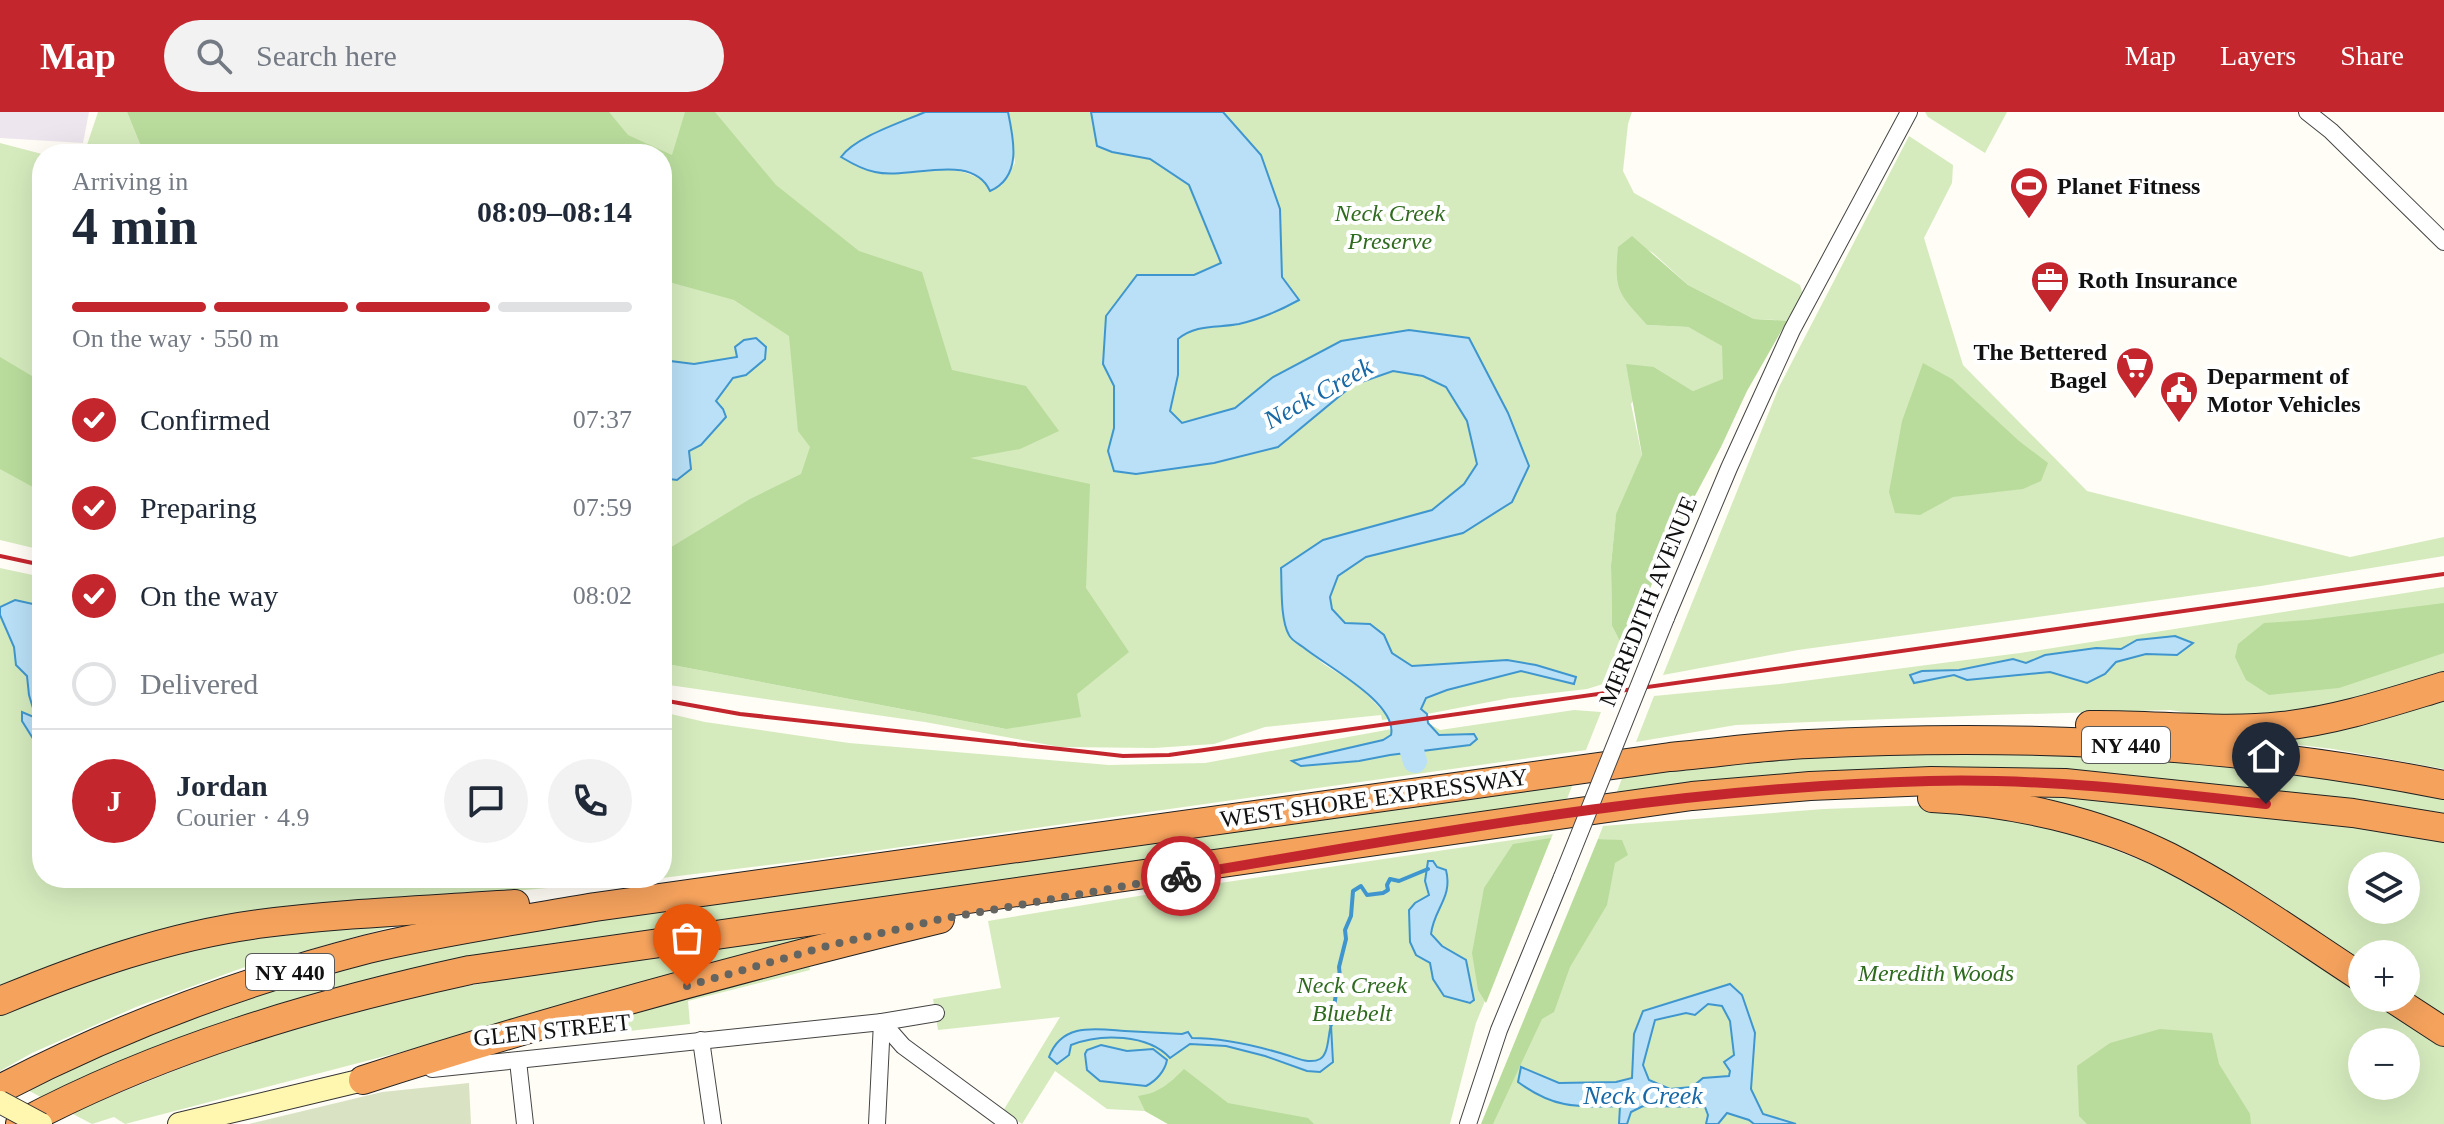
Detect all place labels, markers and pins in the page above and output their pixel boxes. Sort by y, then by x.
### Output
sports icon: Planet Fitness [2008,165,2050,220]
place label: Planet Fitness [2057,173,2200,199]
office icon: Roth Insurance [2029,259,2071,314]
place label: Roth Insurance [2078,267,2238,293]
place label: The Bettered Bagel [1973,339,2108,393]
supermarket icon: The Bettered Bagel [2114,345,2156,400]
place label: Deparment of Motor Vehicles [2207,363,2361,417]
public building icon: Deparment of Motor Vehicles [2158,369,2200,424]
pin [2232,722,2300,804]
pin [653,904,721,986]

